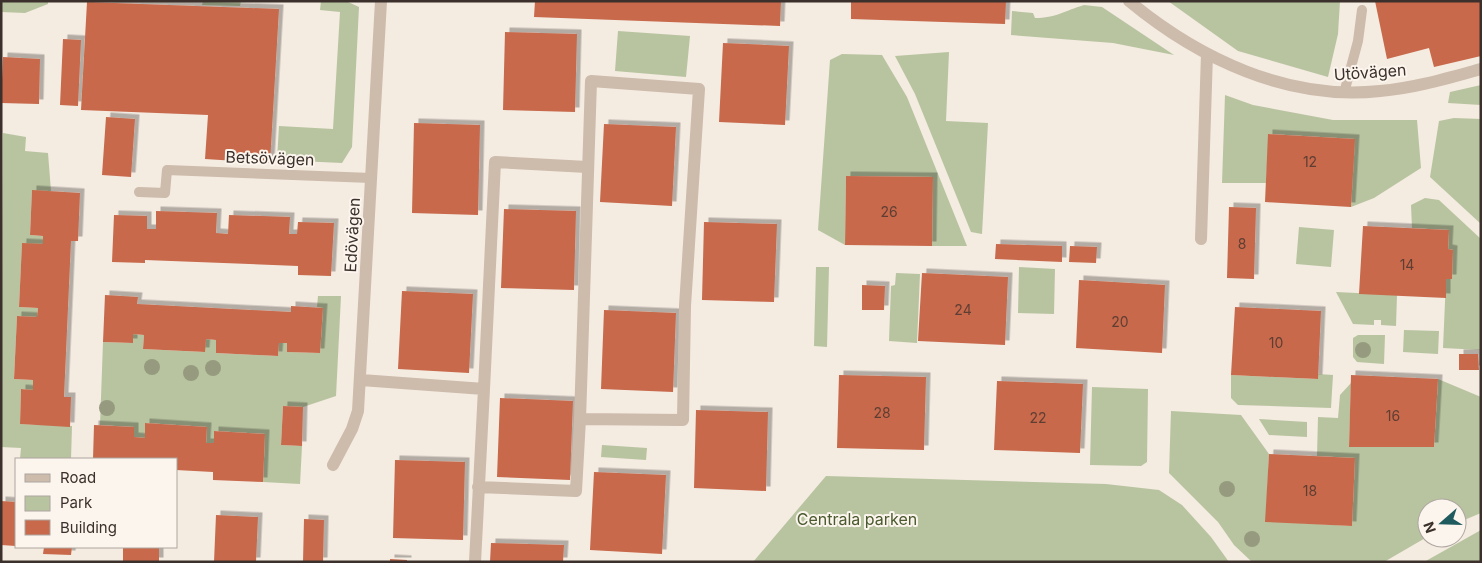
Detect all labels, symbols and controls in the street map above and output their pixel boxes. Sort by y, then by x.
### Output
street label: Utövägen [1333,59,1407,85]
street label: Betsövägen [225,146,315,170]
house number: 12 [1303,153,1317,170]
street label: Edövägen [340,197,364,273]
house number: 26 [880,203,898,220]
house number: 8 [1238,235,1246,252]
house number: 14 [1400,256,1414,273]
house number: 24 [954,301,972,318]
house number: 20 [1111,313,1129,330]
house number: 10 [1269,334,1283,351]
house number: 28 [873,404,891,421]
house number: 16 [1386,407,1400,424]
house number: 22 [1029,409,1047,426]
legend [15,458,178,548]
text: Road [60,468,96,487]
house number: 18 [1303,482,1317,499]
text: Park [60,493,93,512]
north arrow [1417,498,1467,548]
park label: Centrala parken [797,509,917,529]
text: Building [60,518,117,537]
text: N [1420,520,1439,536]

